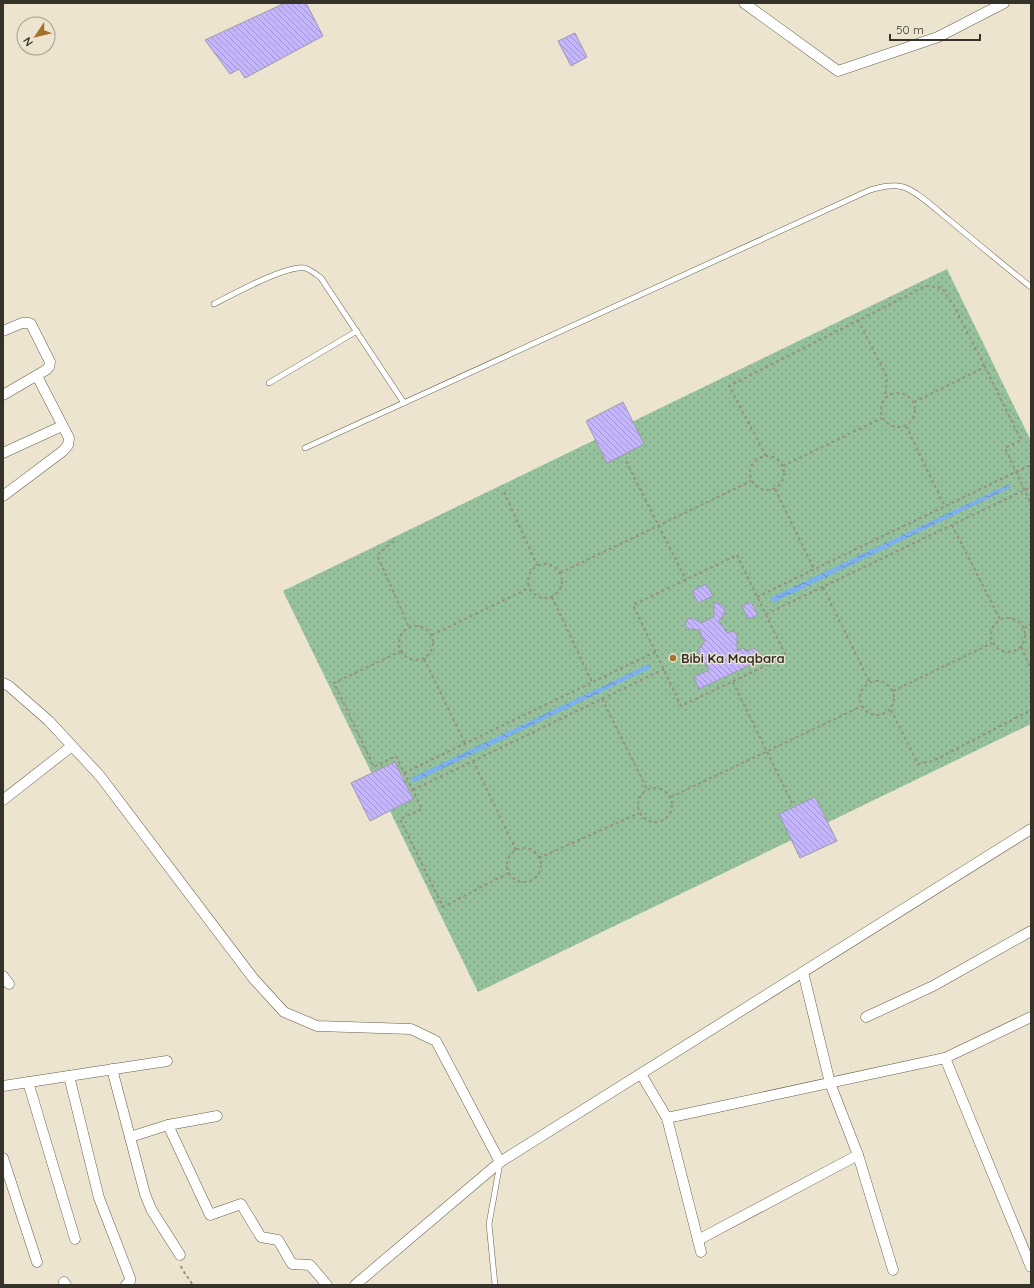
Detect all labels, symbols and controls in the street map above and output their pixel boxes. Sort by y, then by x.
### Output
north arrow [16,16,56,56]
scale bar [890,16,980,42]
text: 50 m [896,22,924,37]
text: N [20,34,36,49]
place label: Bibi Ka Maqbara [681,650,785,666]
marker: Bibi Ka Maqbara [668,653,678,663]

